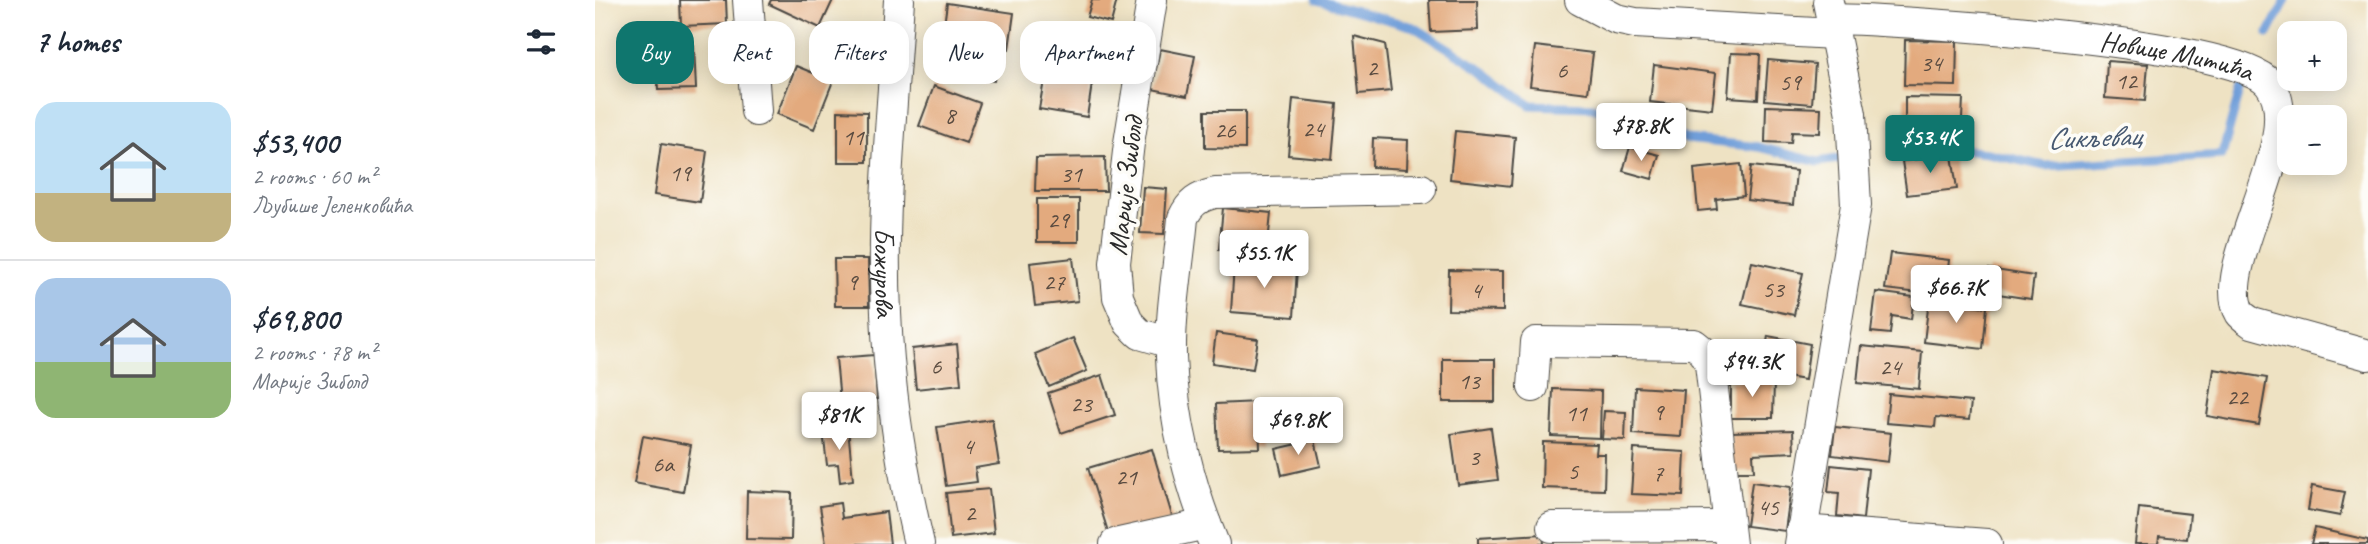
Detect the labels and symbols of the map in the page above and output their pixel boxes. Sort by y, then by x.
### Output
street label: Новице Митића [2098,23,2261,89]
house number: 34 [1920,48,1944,78]
house number: 2 [1367,53,1380,83]
house number: 6 [1557,55,1569,85]
house number: 12 [2115,66,2139,96]
house number: 59 [1779,67,1803,97]
house number: 8 [945,100,958,130]
pin: $78.8K [1584,104,1698,163]
street label: Марије Зиболд [1099,112,1151,257]
house number: 24 [1302,114,1326,144]
house number: 26 [1214,115,1237,145]
pin: $53.4K [1873,116,1987,175]
water label: Сикљевац [2047,116,2145,158]
house number: 11 [842,122,865,152]
house number: 19 [669,158,693,188]
house number: 31 [1060,159,1083,189]
house number: 29 [1047,205,1071,235]
street label: Божурова [867,228,904,320]
pin: $55.1K [1207,230,1321,290]
pin: $66.7K [1899,266,2013,325]
house number: 9 [847,267,860,297]
house number: 27 [1043,267,1066,297]
house number: 53 [1762,274,1786,304]
house number: 4 [1471,275,1484,305]
pin: $94.3K [1695,340,1809,399]
house number: 6 [931,351,943,381]
house number: 24 [1879,352,1903,382]
house number: 13 [1458,366,1482,396]
house number: 22 [2226,382,2250,412]
house number: 23 [1070,389,1094,419]
pin: $81K [798,392,880,452]
house number: 9 [1653,397,1666,427]
pin: $69.8K [1241,398,1355,457]
house number: 11 [1565,398,1588,428]
house number: 4 [963,431,976,461]
house number: 3 [1469,442,1482,472]
house number: 6a [652,449,675,479]
house number: 5 [1568,456,1580,486]
house number: 7 [1653,458,1665,488]
house number: 21 [1115,462,1138,492]
house number: 45 [1757,492,1780,522]
house number: 2 [965,498,978,528]

